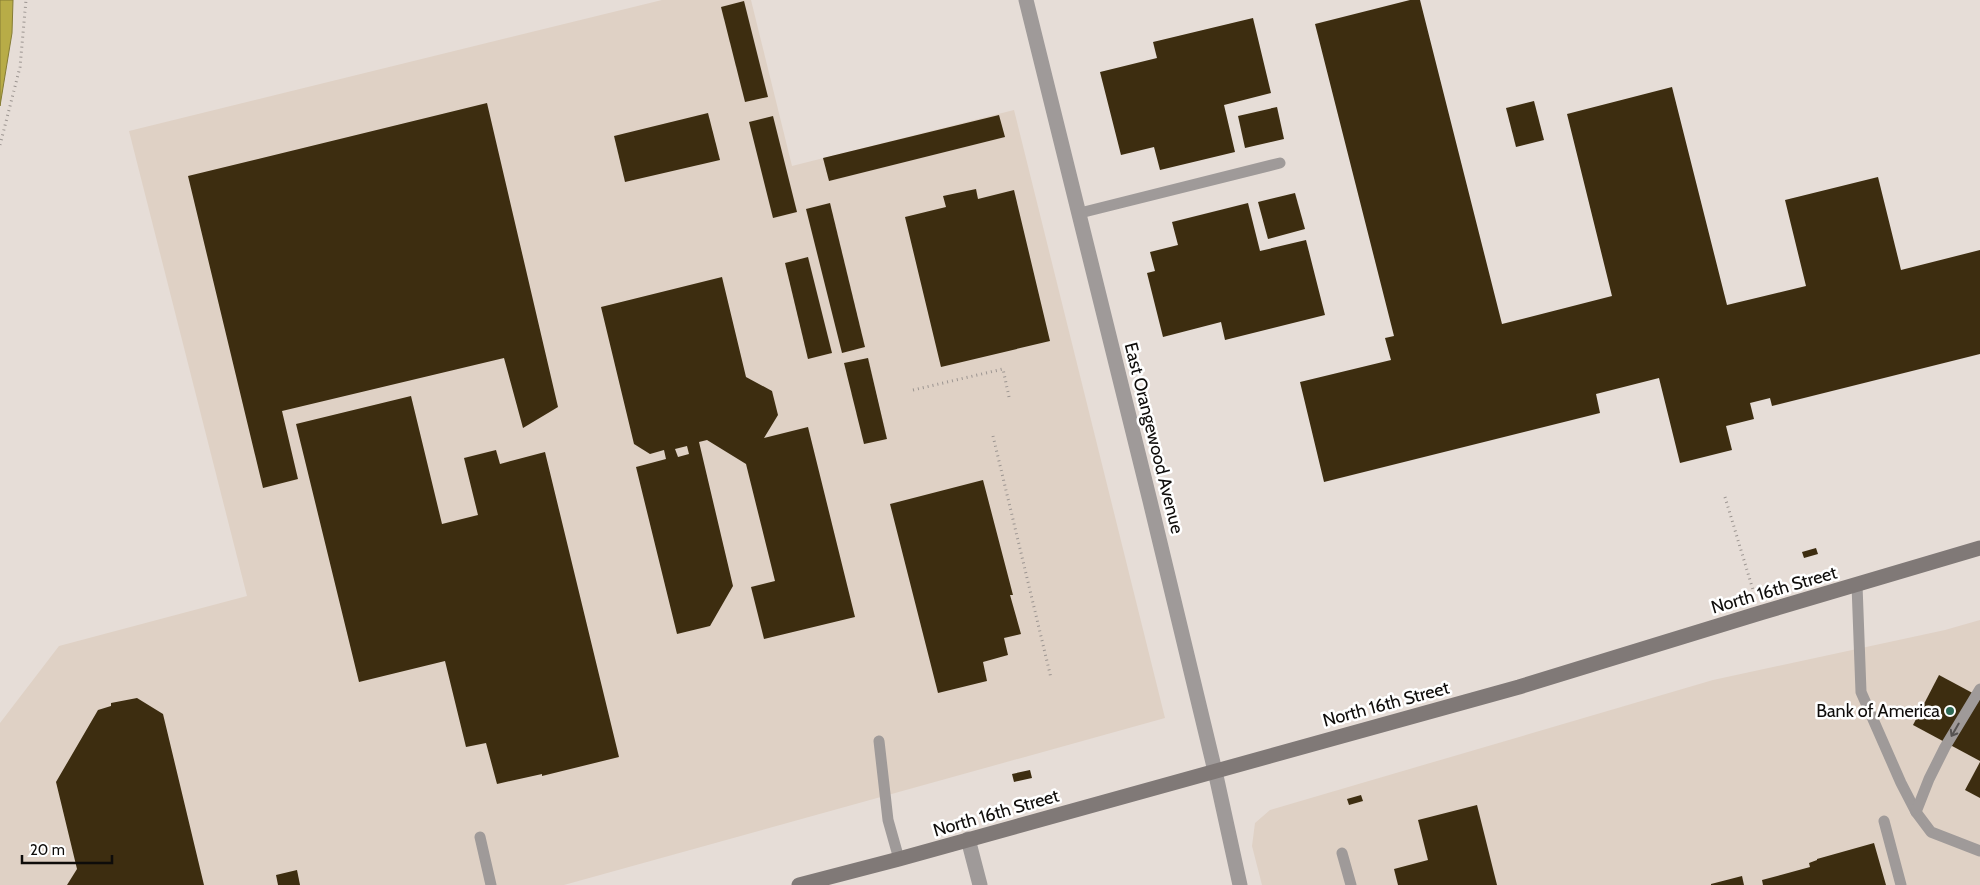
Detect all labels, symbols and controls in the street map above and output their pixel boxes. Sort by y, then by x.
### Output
street label: East Orangewood Avenue [1120,340,1188,536]
street label: North 16th Street [1708,561,1840,619]
street label: North 16th Street [1320,677,1452,731]
place label: Bank of America [1816,700,1940,722]
marker: Bank of America [1944,705,1956,717]
one-way arrow [1949,723,1959,737]
street label: North 16th Street [930,784,1062,842]
scale bar [22,832,112,864]
text: 20 m [30,841,65,859]

